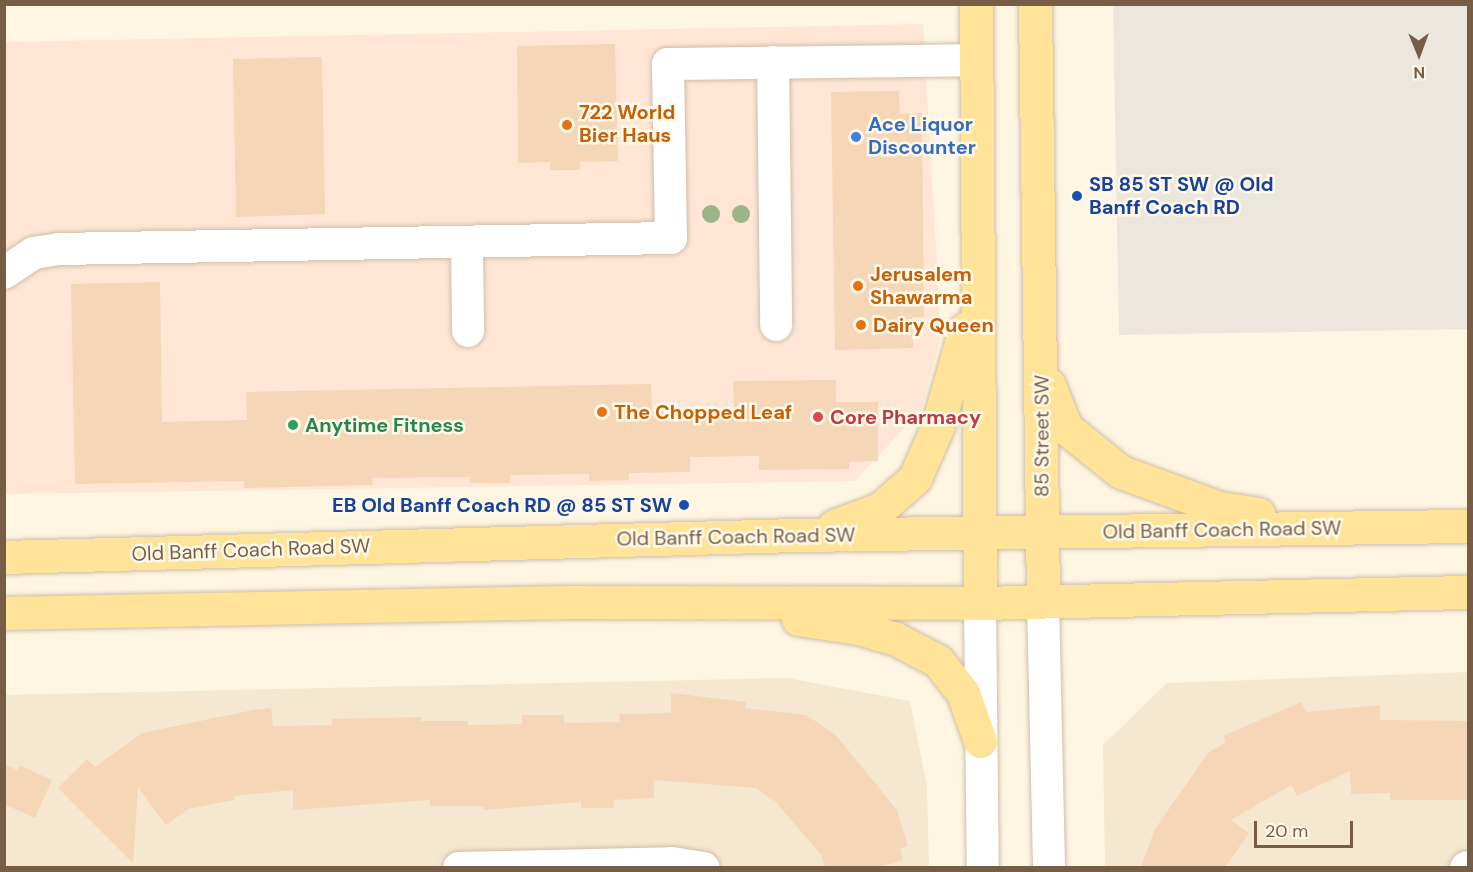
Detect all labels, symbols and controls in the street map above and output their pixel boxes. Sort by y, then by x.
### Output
north arrow [1389,24,1449,84]
text: N [1413,62,1425,83]
place label: 722 World Bier Haus [579,101,675,148]
place label: Ace Liquor Discounter [868,113,976,160]
marker: 722 World Bier Haus [560,118,574,132]
marker: Ace Liquor Discounter [849,130,863,144]
place label: SB 85 ST SW @ Old Banff Coach RD [1089,172,1274,219]
marker: SB 85 ST SW @ Old Banff Coach RD [1070,189,1084,203]
place label: Jerusalem Shawarma [870,262,972,309]
marker: Jerusalem Shawarma [851,279,865,293]
place label: Dairy Queen [873,313,994,337]
marker: Dairy Queen [854,318,868,332]
street label: 85 Street SW [1030,375,1054,497]
place label: The Chopped Leaf [614,400,792,424]
marker: The Chopped Leaf [595,405,609,419]
place label: Core Pharmacy [830,405,981,429]
marker: Core Pharmacy [811,410,825,424]
place label: Anytime Fitness [305,413,464,437]
marker: Anytime Fitness [286,418,300,432]
place label: EB Old Banff Coach RD @ 85 ST SW [332,493,672,517]
marker: EB Old Banff Coach RD @ 85 ST SW [677,498,691,512]
street label: Old Banff Coach Road SW [1102,516,1342,544]
street label: Old Banff Coach Road SW [616,523,856,551]
street label: Old Banff Coach Road SW [131,534,371,566]
scale bar [1257,809,1356,847]
text: 20 m [1265,819,1308,843]

